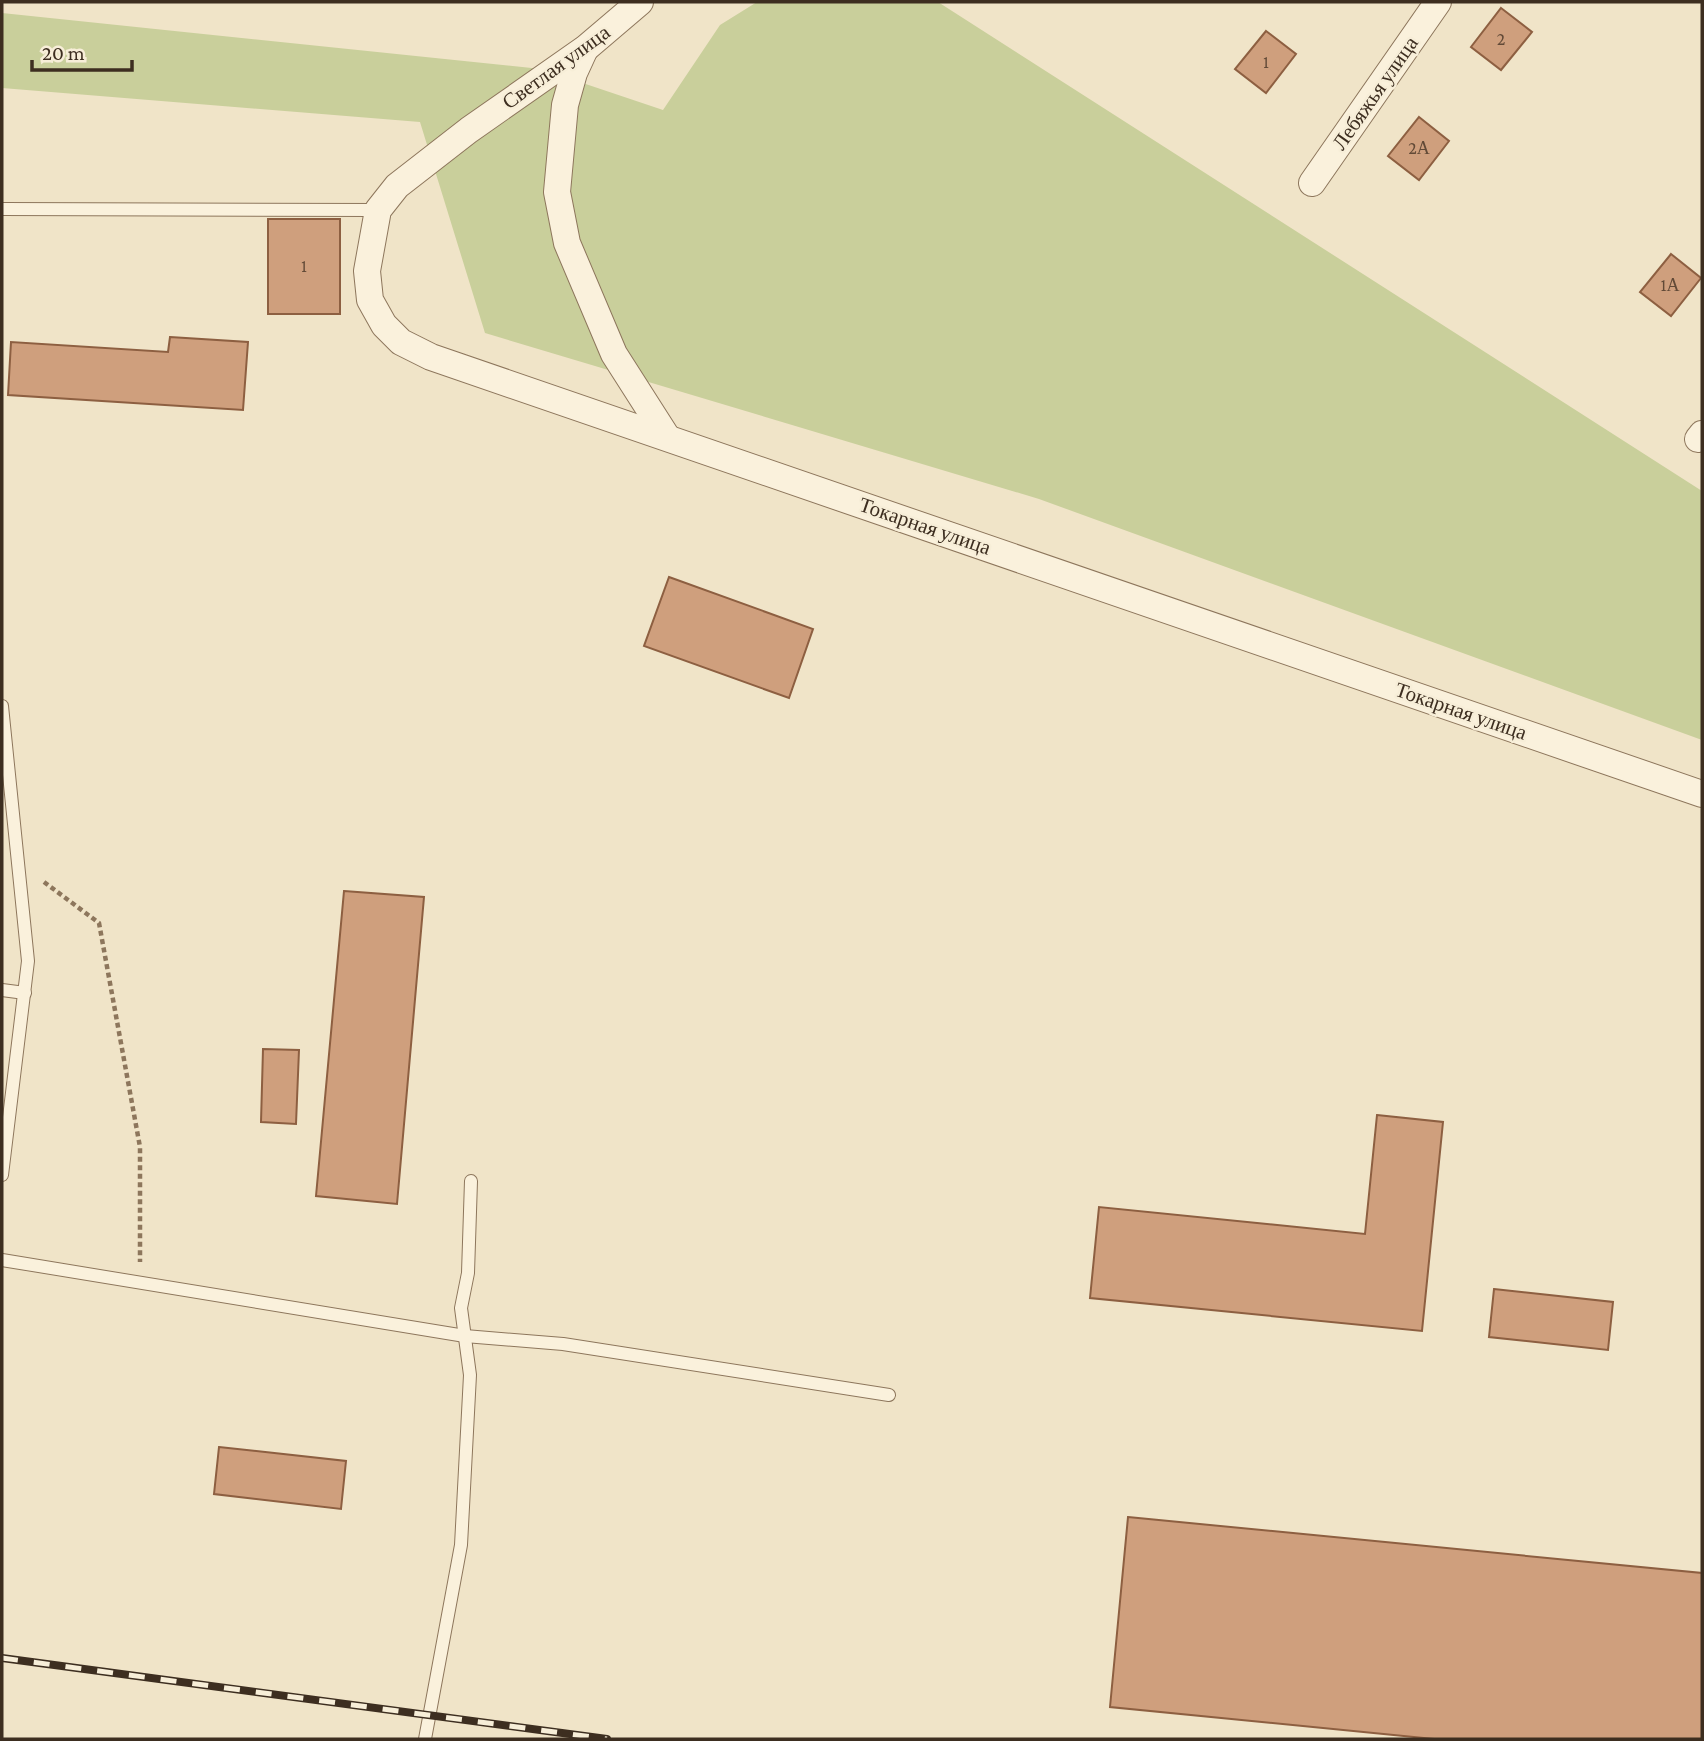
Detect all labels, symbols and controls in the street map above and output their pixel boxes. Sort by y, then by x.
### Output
street label: Светлая улица [498,20,615,114]
scale bar [32,28,131,72]
house number: 2 [1497,29,1505,49]
street label: Лебяжья улица [1327,31,1423,154]
text: 20 m [42,41,85,65]
house number: 1 [1263,52,1269,72]
house number: 2А [1408,138,1430,158]
house number: 1 [301,256,307,276]
house number: 1А [1661,275,1679,295]
street label: Токарная улица [856,492,995,560]
street label: Токарная улица [1392,677,1531,745]

